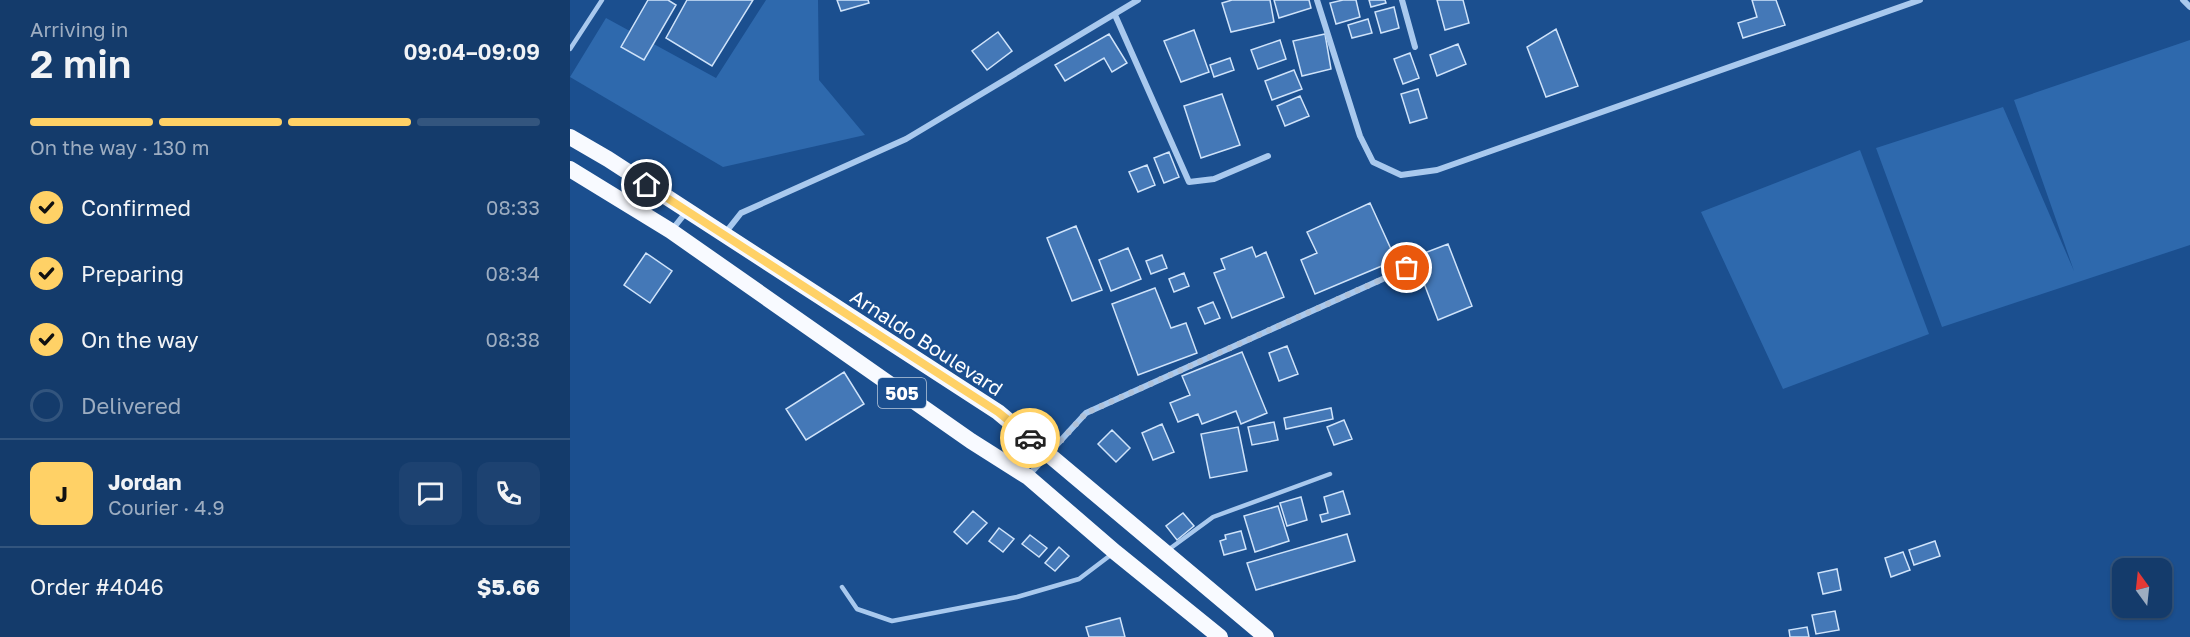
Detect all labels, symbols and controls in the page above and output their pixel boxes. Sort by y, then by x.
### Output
text: Arriving in [30,17,128,41]
text: 09:04–09:09 [403,38,540,65]
text: 2 min [30,40,131,87]
text: On the way · 130 m [30,135,209,159]
pin [621,159,672,210]
icon: home [630,168,663,201]
icon: check [30,191,63,224]
text: Confirmed [81,194,191,221]
text: 08:33 [486,195,540,219]
pin [1381,242,1432,293]
icon: bag [1390,251,1423,284]
icon: check [30,257,63,290]
text: Preparing [81,260,184,287]
text: 08:34 [486,261,540,285]
street label: Arnaldo Boulevard [846,284,1008,400]
icon: check [30,323,63,356]
text: On the way [81,326,199,353]
text: 08:38 [486,327,540,351]
road number: 505 [878,378,926,408]
text: Delivered [81,392,181,419]
courier [1000,408,1060,468]
icon: car [1014,422,1047,455]
button: chat [399,462,462,525]
button: phone [477,462,540,525]
text: Jordan [108,468,182,495]
text: J [55,480,68,507]
text: Courier · 4.9 [108,495,225,519]
north arrow [2112,558,2172,618]
map controls [2112,558,2172,618]
text: Order #4046 [30,573,164,600]
text: $5.66 [477,573,540,600]

